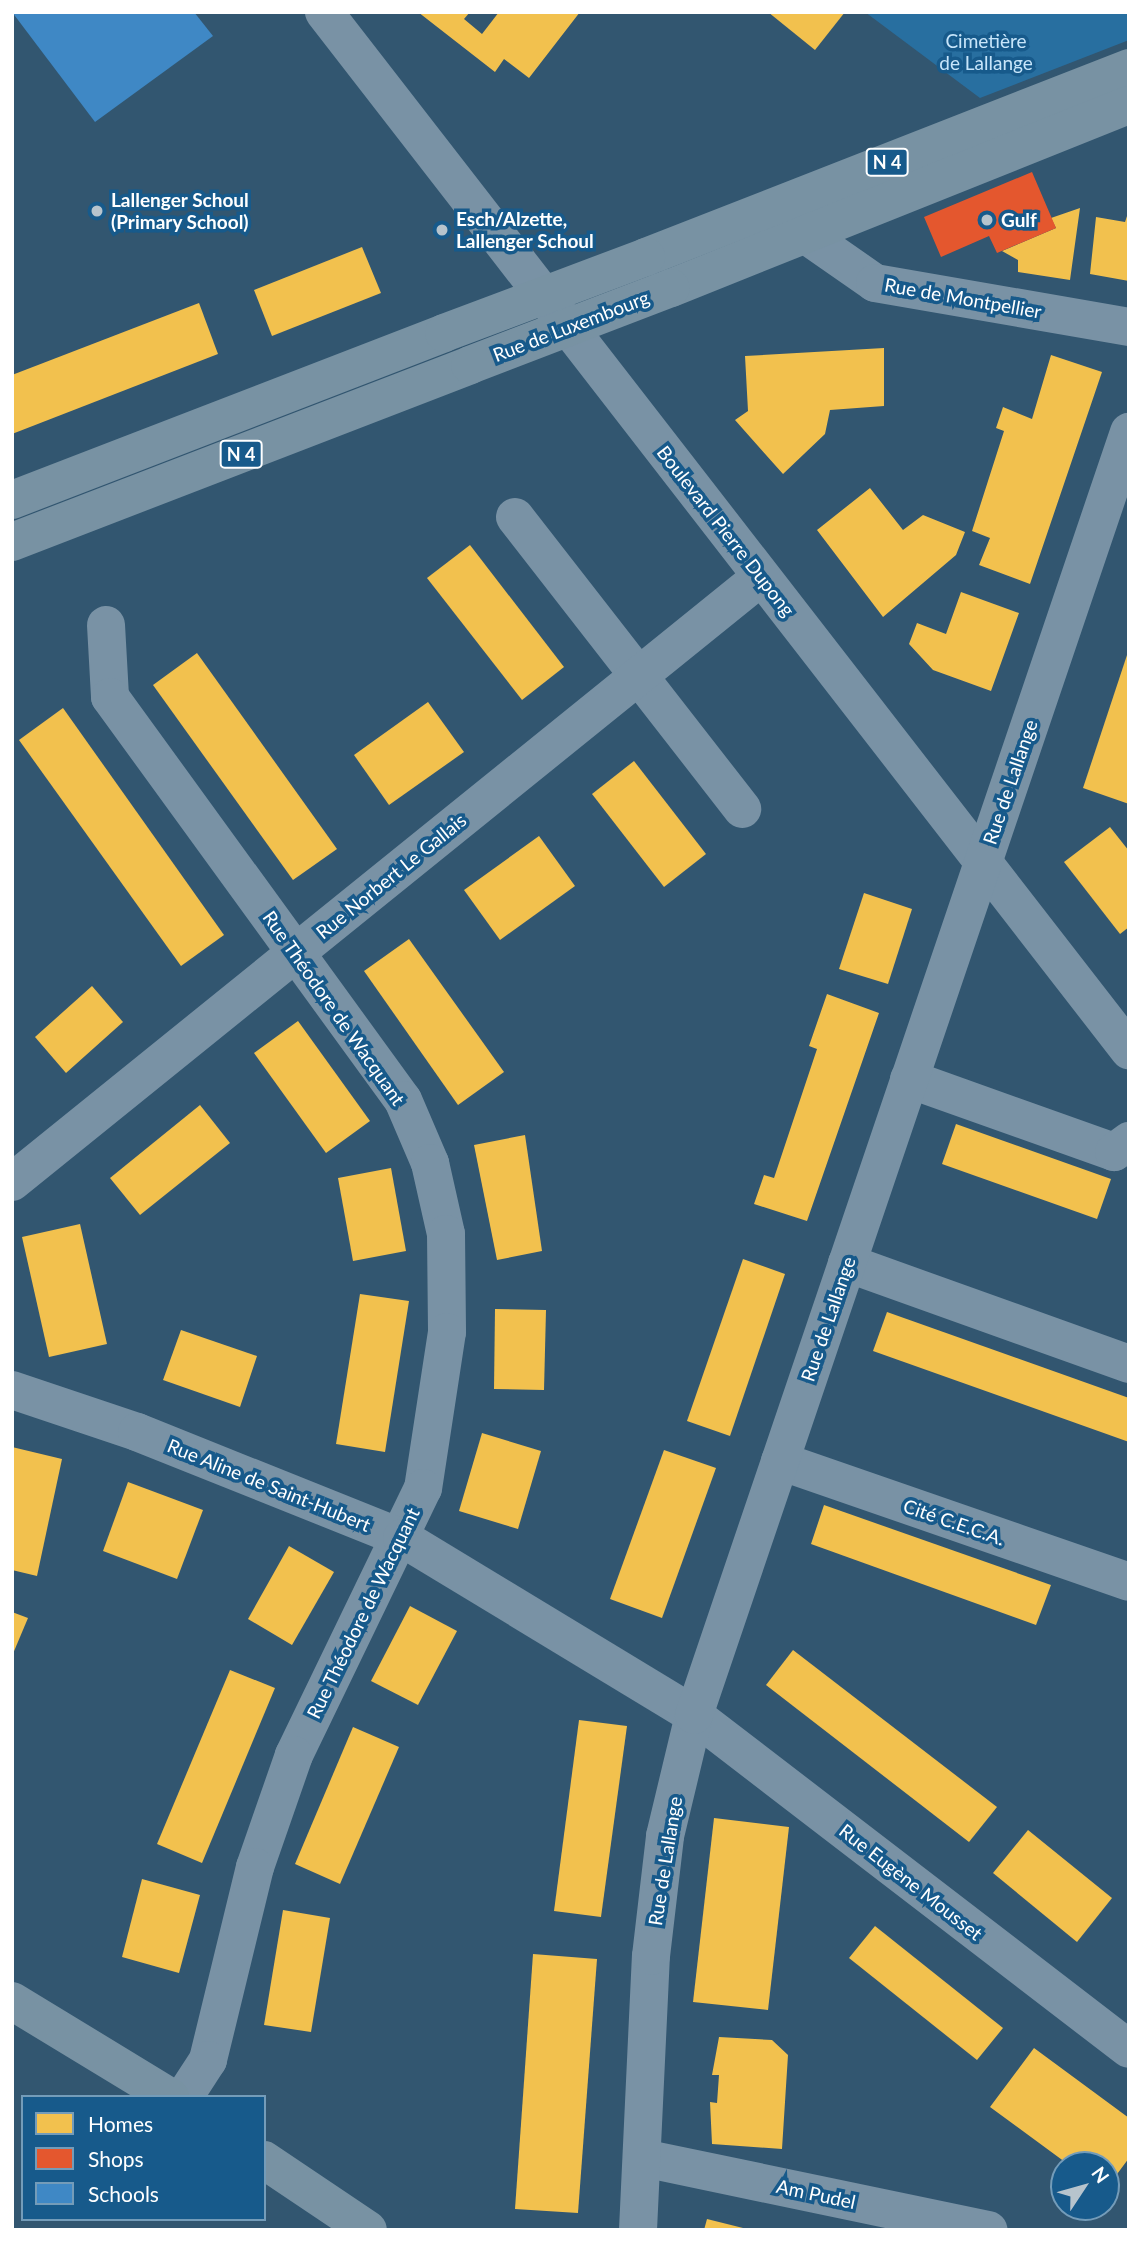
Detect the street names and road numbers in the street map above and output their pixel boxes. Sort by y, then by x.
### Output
road number: N 4 [864,148,910,176]
street label: Rue de Montpellier [883,273,1043,323]
street label: Rue de Luxembourg [490,286,652,366]
road number: N 4 [218,440,264,468]
street label: Boulevard Pierre Dupong [652,441,800,621]
street label: Rue de Lallange [978,717,1042,847]
street label: Rue Norbert Le Gallais [311,808,471,944]
street label: Rue Théodore de Wacquant [258,906,410,1110]
street label: Rue de Lallange [796,1254,860,1384]
street label: Rue Aline de Saint-Hubert [164,1434,374,1536]
street label: Cité C.E.C.A. [900,1494,1008,1550]
street label: Rue Théodore de Wacquant [302,1503,424,1723]
street label: Rue de Lallange [644,1795,686,1927]
street label: Rue Eugène Mousset [835,1819,987,1945]
street label: Am Pudel [774,2174,858,2214]

